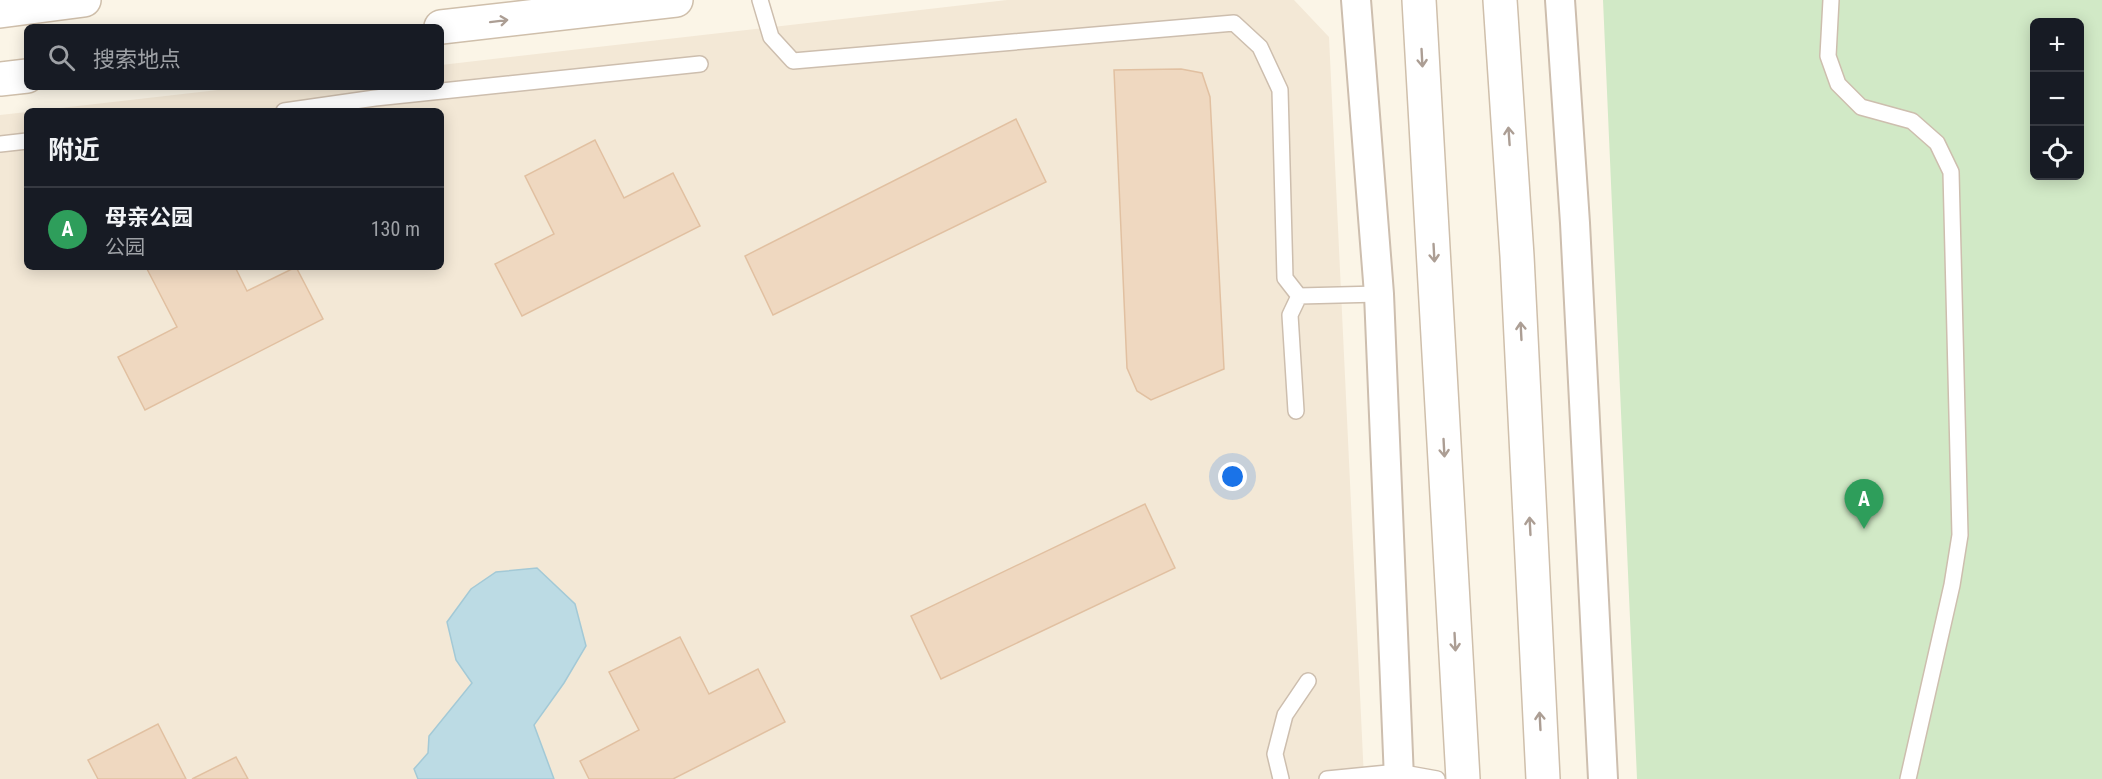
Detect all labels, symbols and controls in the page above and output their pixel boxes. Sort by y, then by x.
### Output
one-way arrow [489,15,509,26]
map controls [2030,18,2084,180]
button: + [2030,18,2084,72]
search box [24,24,444,90]
icon: search [45,41,78,74]
text: 搜索地点 [93,47,181,72]
one-way arrow [1417,48,1428,68]
button: − [2030,72,2084,126]
button: locate [2030,126,2084,180]
one-way arrow [1503,127,1514,147]
text: 附近 [48,135,100,165]
text: 母亲公园 [105,205,193,230]
text: A [62,217,73,241]
text: 130 m [371,217,420,241]
text: 公园 [105,235,145,259]
one-way arrow [1428,243,1439,263]
one-way arrow [1515,322,1526,342]
one-way arrow [1439,437,1450,457]
your location [1218,462,1247,491]
pin: A [1844,480,1884,529]
one-way arrow [1525,516,1536,536]
one-way arrow [1450,632,1461,652]
one-way arrow [1534,711,1545,731]

